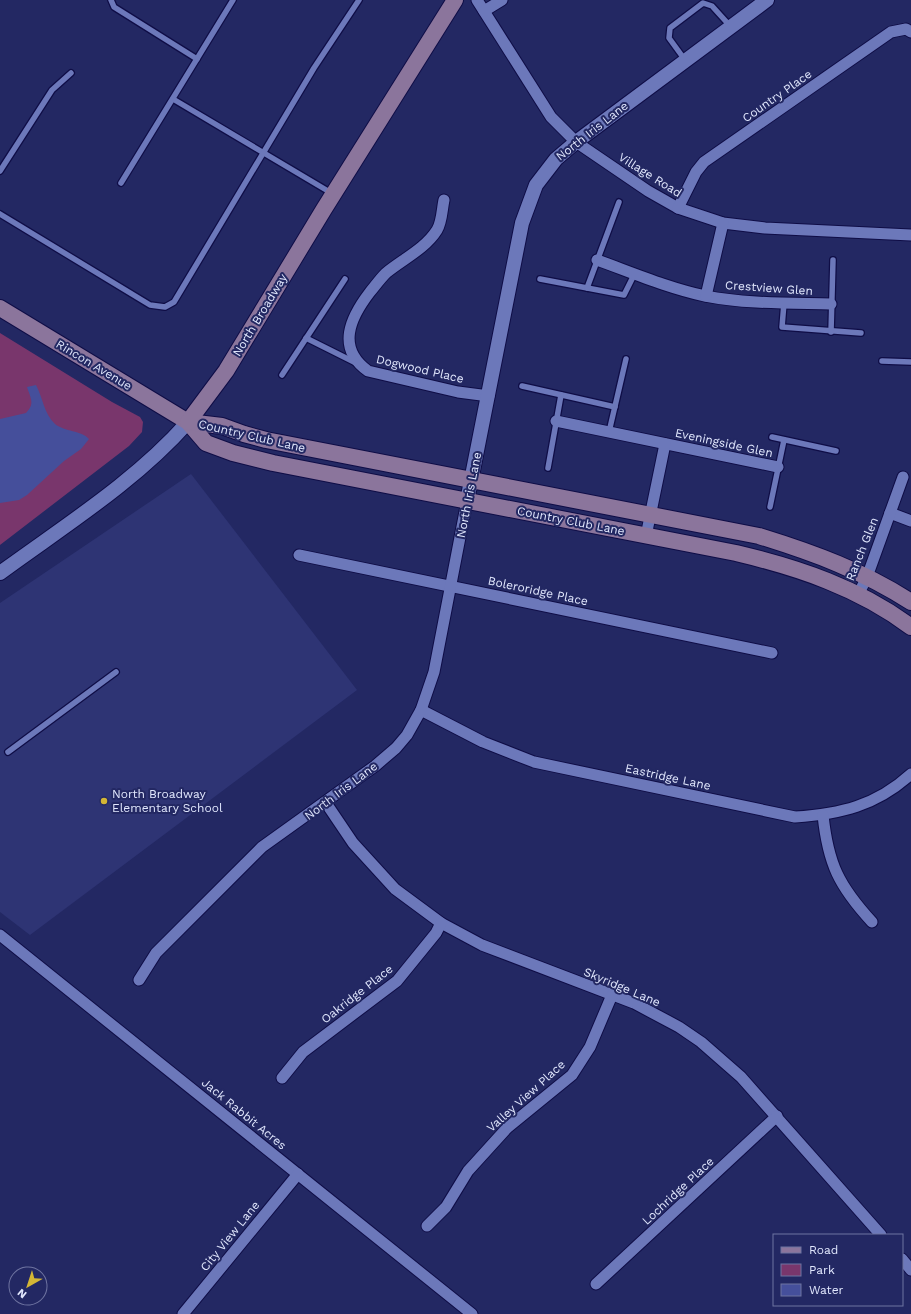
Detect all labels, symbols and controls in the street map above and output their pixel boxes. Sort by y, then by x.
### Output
street label: Country Place [740,67,814,125]
street label: North Iris Lane [553,99,631,163]
street label: Village Road [616,150,684,200]
street label: North Broadway [230,271,291,359]
street label: Crestview Glen [725,278,813,298]
street label: Rincon Avenue [54,337,135,393]
street label: Dogwood Place [375,352,465,386]
street label: Country Club Lane [197,417,307,455]
street label: Eveningside Glen [674,426,774,460]
street label: North Iris Lane [454,451,484,539]
street label: Country Club Lane [516,504,626,538]
street label: Ranch Glen [843,515,881,583]
street label: Boleroridge Place [487,574,589,608]
street label: North Iris Lane [302,759,380,823]
street label: Eastridge Lane [624,761,712,793]
place label: North Broadway Elementary School [112,787,223,815]
marker: North Broadway Elementary School [99,796,109,806]
street label: Oakridge Place [318,962,396,1026]
street label: Skyridge Lane [582,965,663,1009]
street label: Valley View Place [484,1057,568,1135]
street label: Jack Rabbit Acres [199,1076,289,1152]
street label: Lochridge Place [639,1154,717,1228]
street label: City View Lane [198,1198,263,1274]
legend [773,1234,903,1306]
text: Road [809,1243,838,1257]
text: Park [809,1263,835,1277]
north arrow [8,1266,48,1306]
text: Water [809,1283,844,1297]
text: N [15,1286,29,1301]

